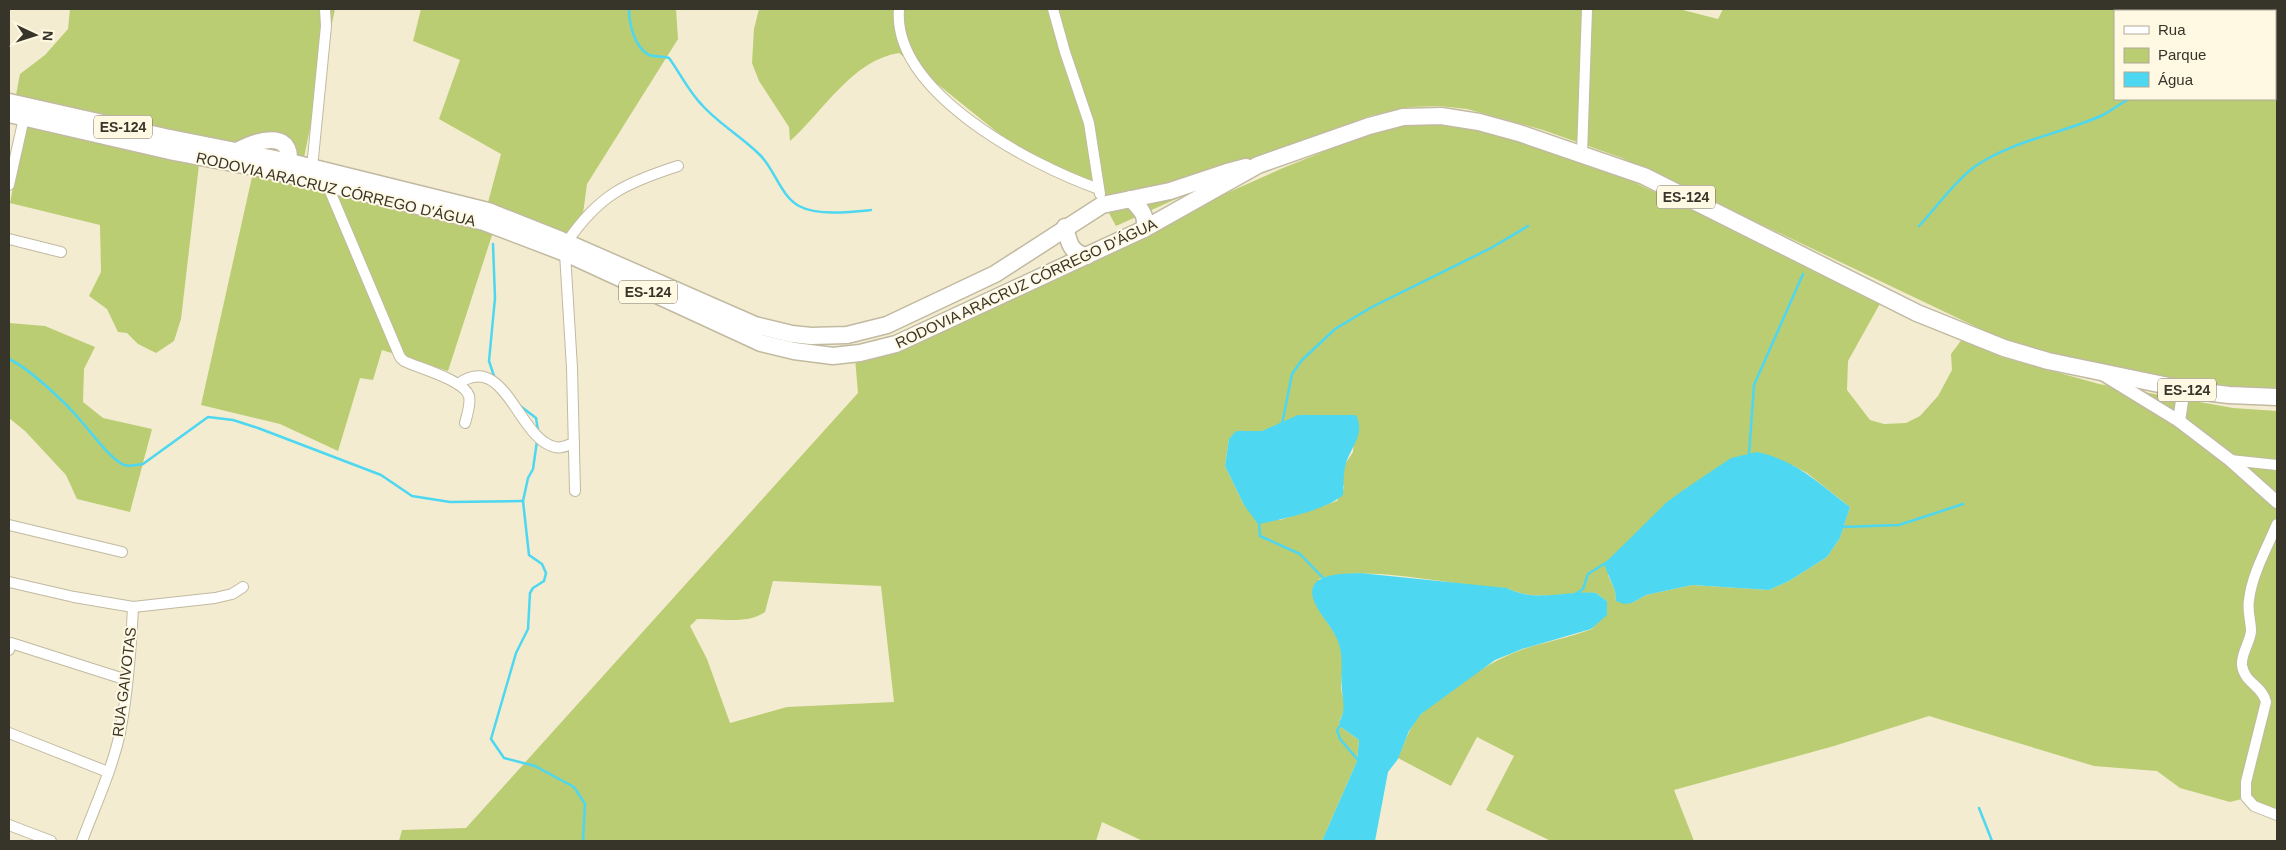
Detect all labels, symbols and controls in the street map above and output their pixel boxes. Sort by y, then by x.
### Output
north arrow [10,10,60,60]
legend [2114,10,2276,100]
text: Rua [2158,21,2186,38]
text: N [40,30,56,42]
text: Parque [2158,46,2206,63]
text: Água [2158,71,2194,88]
road number: ES-124 [94,115,152,138]
street label: RODOVIA ARACRUZ CÓRREGO D'ÁGUA [195,149,477,229]
road number: ES-124 [1657,186,1715,208]
street label: RODOVIA ARACRUZ CÓRREGO D'ÁGUA [893,215,1159,351]
road number: ES-124 [619,280,677,304]
road number: ES-124 [2158,378,2216,402]
street label: RUA GAIVOTAS [109,626,139,738]

